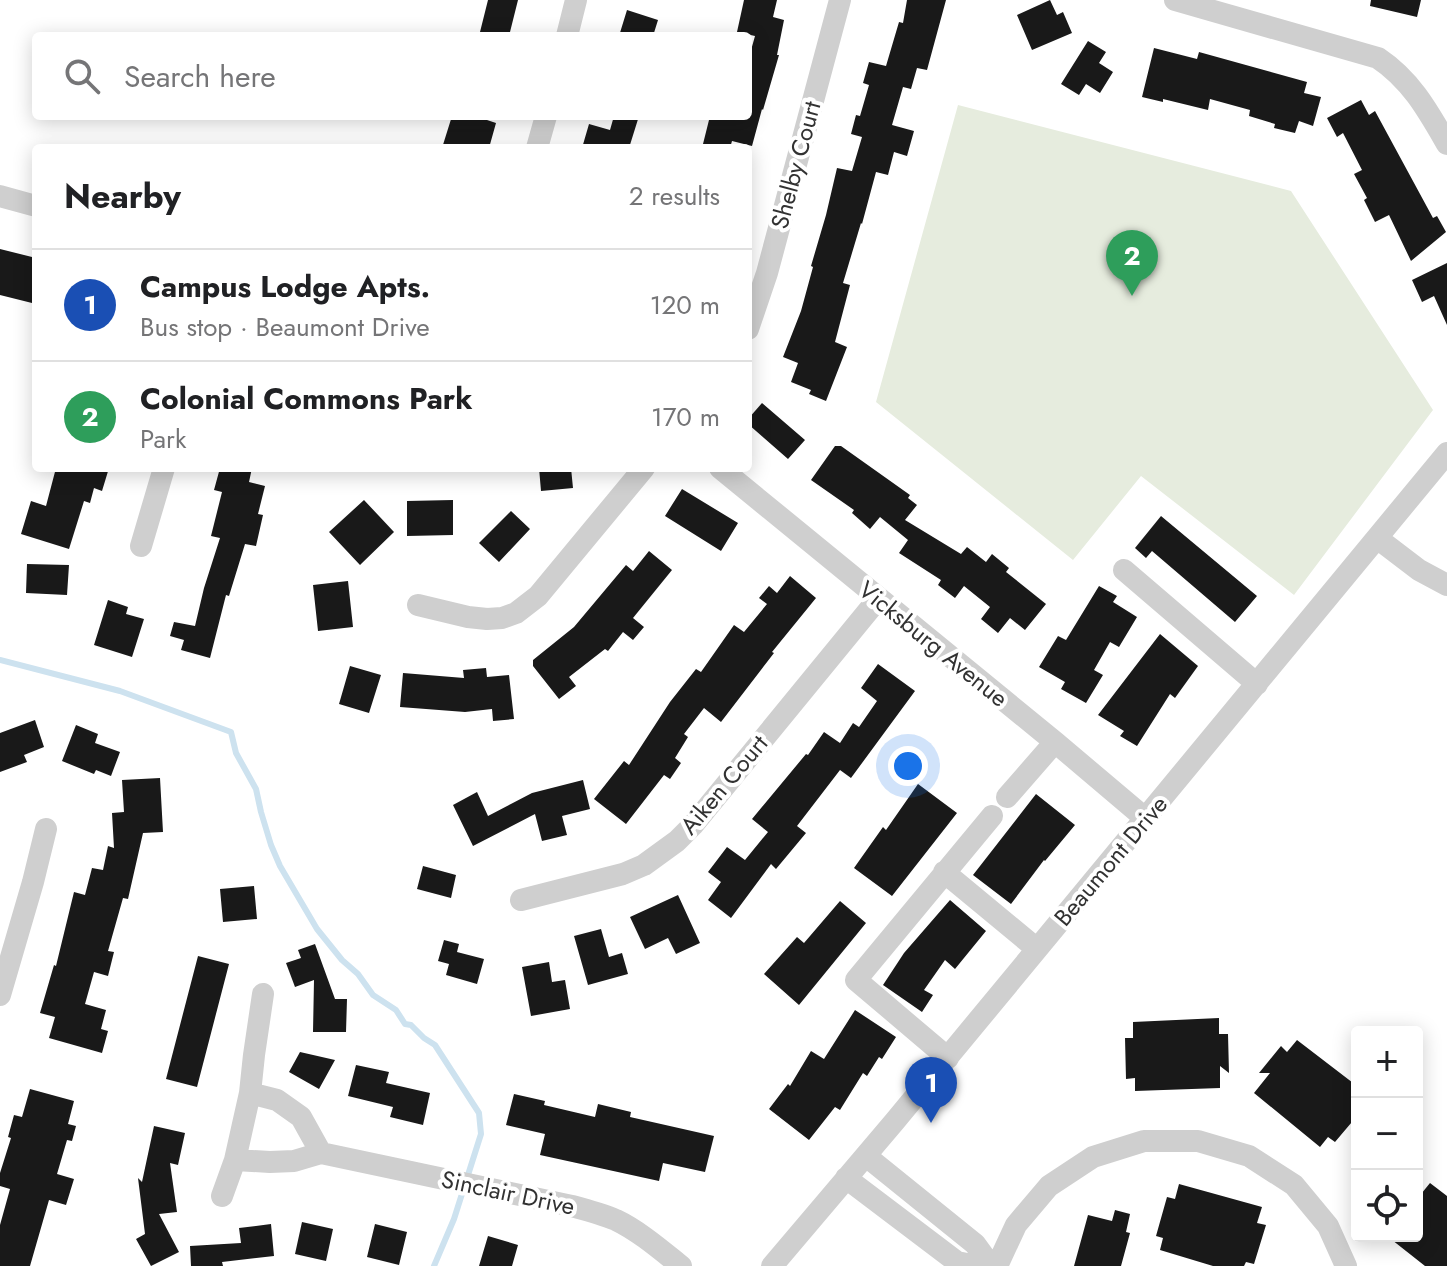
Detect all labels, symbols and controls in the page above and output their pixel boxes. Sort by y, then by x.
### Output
search box [32,32,752,120]
icon: search [60,54,104,98]
text: Search here [124,55,276,98]
street label: Shelby Court [762,97,829,233]
text: Nearby [64,172,181,221]
text: 2 results [629,177,720,215]
pin: 2 [1106,230,1158,296]
text: Campus Lodge Apts. [140,265,430,308]
text: 1 [83,286,97,324]
text: 120 m [650,286,720,324]
text: Bus stop · Beaumont Drive [140,308,430,346]
text: Colonial Commons Park [140,377,473,420]
text: 2 [81,398,99,436]
text: 170 m [651,398,720,436]
text: Park [140,420,186,458]
street label: Vicksburg Avenue [851,572,1016,715]
street label: Aiken Court [671,727,776,842]
your location [888,746,928,786]
street label: Beaumont Drive [1046,788,1176,933]
map controls [1351,1026,1423,1242]
button: + [1351,1026,1423,1098]
pin: 1 [905,1057,957,1123]
button: − [1351,1098,1423,1170]
street label: Sinclair Drive [438,1161,578,1224]
button: locate [1351,1170,1423,1242]

